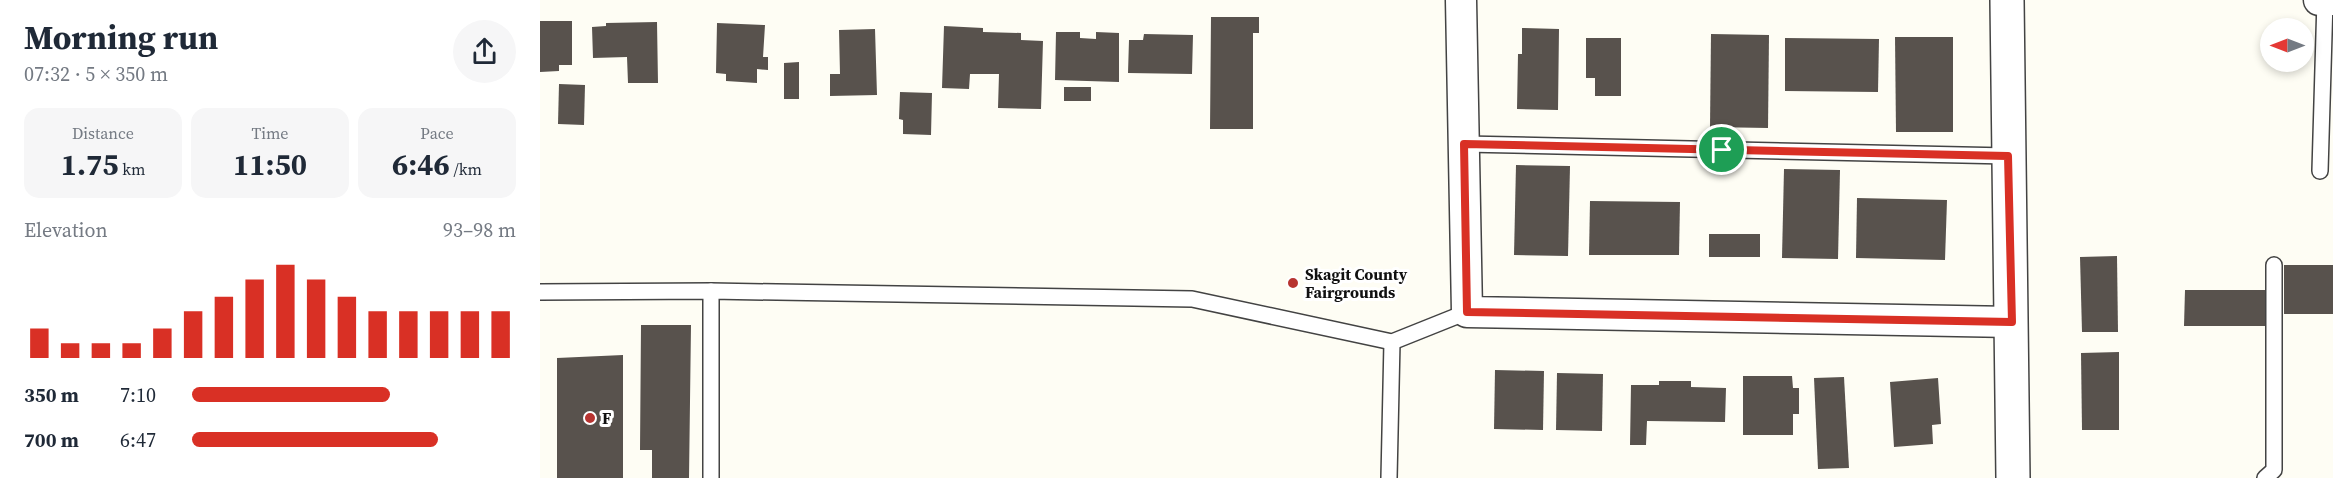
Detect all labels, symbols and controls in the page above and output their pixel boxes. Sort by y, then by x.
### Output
text: Morning run [24,15,218,60]
north arrow [2260,18,2314,72]
map controls [2260,18,2314,72]
button: share [453,20,516,83]
text: 07:32 · 5 × 350 m [24,60,168,88]
text: Distance [72,122,134,144]
text: Time [251,122,289,144]
text: Pace [420,122,454,144]
pin [1696,124,1747,175]
icon: arrive [1705,133,1738,166]
text: 1.75 [61,144,118,185]
text: 11:50 [233,144,307,185]
text: 6:46 [392,144,450,185]
text: km [118,158,145,180]
text: /km [450,158,482,180]
text: Elevation [24,216,108,244]
text: 93–98 m [443,216,516,244]
place label: Skagit County Fairgrounds [1305,263,1408,303]
marker: Skagit County Fairgrounds [1286,276,1300,290]
text: 350 m [24,381,79,409]
text: 7:10 [120,381,156,409]
place label: F [602,407,611,429]
marker: F [583,411,597,425]
text: 700 m [24,426,79,454]
text: 6:47 [120,426,156,454]

